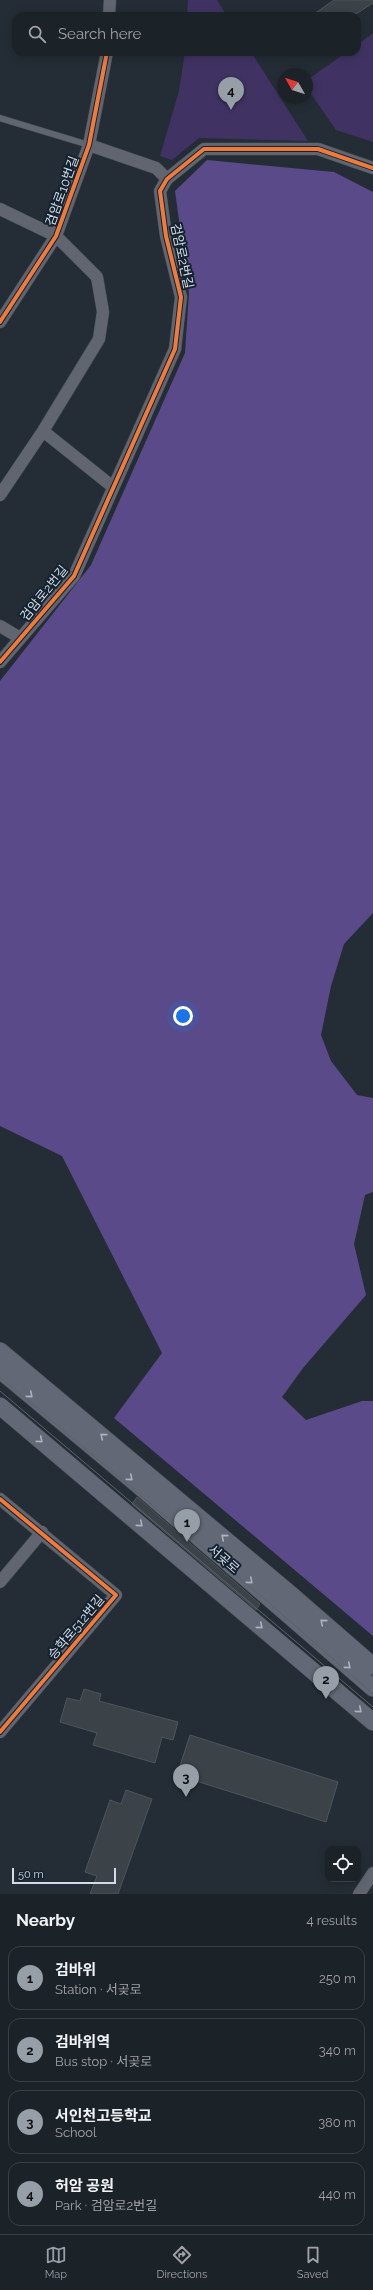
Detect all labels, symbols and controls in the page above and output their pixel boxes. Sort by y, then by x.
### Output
search box [12,12,361,56]
icon: search [26,23,48,45]
text: Search here [58,25,141,43]
north arrow [277,68,313,104]
pin: 4 [218,77,244,110]
street label: 검암로10번길 [42,154,82,228]
street label: 검암로2번길 [168,222,196,290]
street label: 검암로2번길 [17,562,71,624]
your location [173,1006,193,1026]
one-way arrow [26,1390,33,1397]
one-way arrow [100,1433,107,1440]
one-way arrow [36,1435,43,1442]
one-way arrow [125,1474,132,1481]
pin: 1 [174,1509,200,1542]
one-way arrow [135,1519,142,1526]
one-way arrow [221,1535,228,1542]
street label: 서곶로 [206,1542,242,1576]
one-way arrow [245,1577,252,1584]
street label: 승학로512번길 [45,1592,107,1662]
one-way arrow [320,1619,327,1626]
one-way arrow [256,1621,263,1628]
one-way arrow [343,1662,351,1669]
pin: 2 [313,1666,339,1699]
one-way arrow [355,1706,362,1713]
pin: 3 [173,1764,199,1797]
map controls [325,1846,361,1882]
button: locate [325,1846,361,1882]
scale bar [12,1866,116,1885]
text: 50 m [18,1868,44,1881]
text: Nearby [16,1910,75,1930]
text: 4 results [306,1913,357,1928]
text: 검바위 [55,1961,96,1979]
text: 1 [27,1971,33,1986]
text: 250 m [319,1971,356,1986]
text: Station · 서곶로 [55,1982,142,1997]
text: 검바위역 [55,2033,110,2051]
text: 2 [26,2043,34,2058]
text: 340 m [319,2043,356,2058]
text: Bus stop · 서곶로 [55,2054,152,2069]
text: 서인천고등학교 [55,2107,152,2125]
text: 3 [26,2115,34,2130]
text: 380 m [318,2115,356,2130]
text: School [55,2125,97,2140]
text: 허암 공원 [55,2177,114,2195]
text: 4 [26,2187,34,2202]
text: 440 m [319,2187,356,2202]
text: Park · 검암로2번길 [55,2198,157,2213]
tab: Map [45,2244,67,2281]
tab: Directions [157,2244,207,2281]
tab: Saved [297,2244,328,2281]

